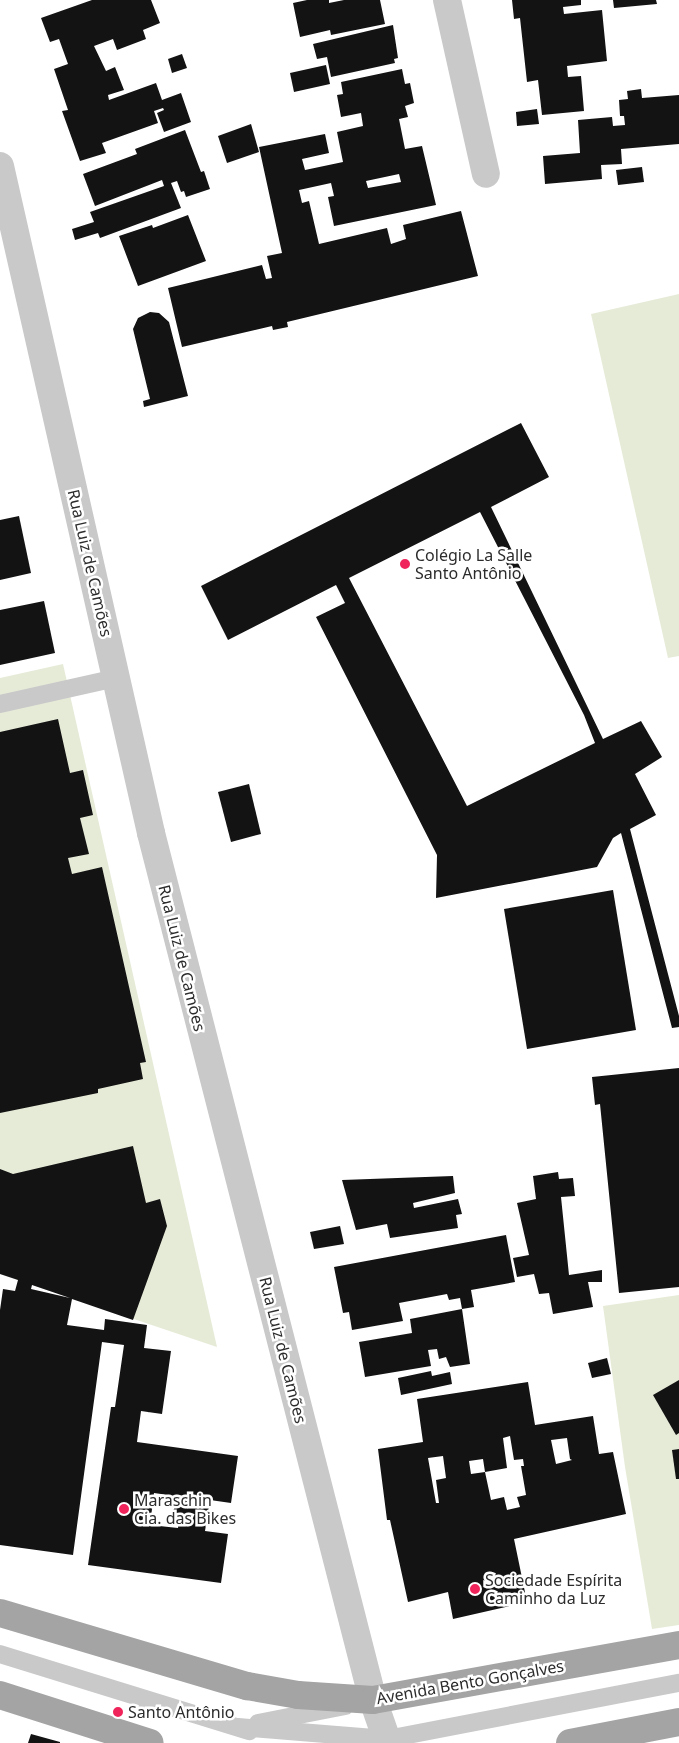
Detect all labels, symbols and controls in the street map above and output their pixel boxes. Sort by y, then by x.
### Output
street label: Rua Luiz de Camões [64,488,116,638]
place label: Colégio La Salle Santo Antônio [415,545,532,583]
marker: Colégio La Salle Santo Antônio [399,558,411,570]
street label: Rua Luiz de Camões [154,883,210,1033]
street label: Rua Luiz de Camões [255,1275,311,1425]
place label: Maraschin Cia. das Bikes [134,1490,236,1528]
marker: Maraschin Cia. das Bikes [118,1503,130,1515]
place label: Sociedade Espírita Caminho da Luz [485,1570,622,1608]
marker: Sociedade Espírita Caminho da Luz [469,1583,481,1595]
street label: Avenida Bento Gonçalves [375,1656,565,1708]
place label: Santo Antônio [128,1702,235,1722]
marker: Santo Antônio [112,1706,124,1718]

